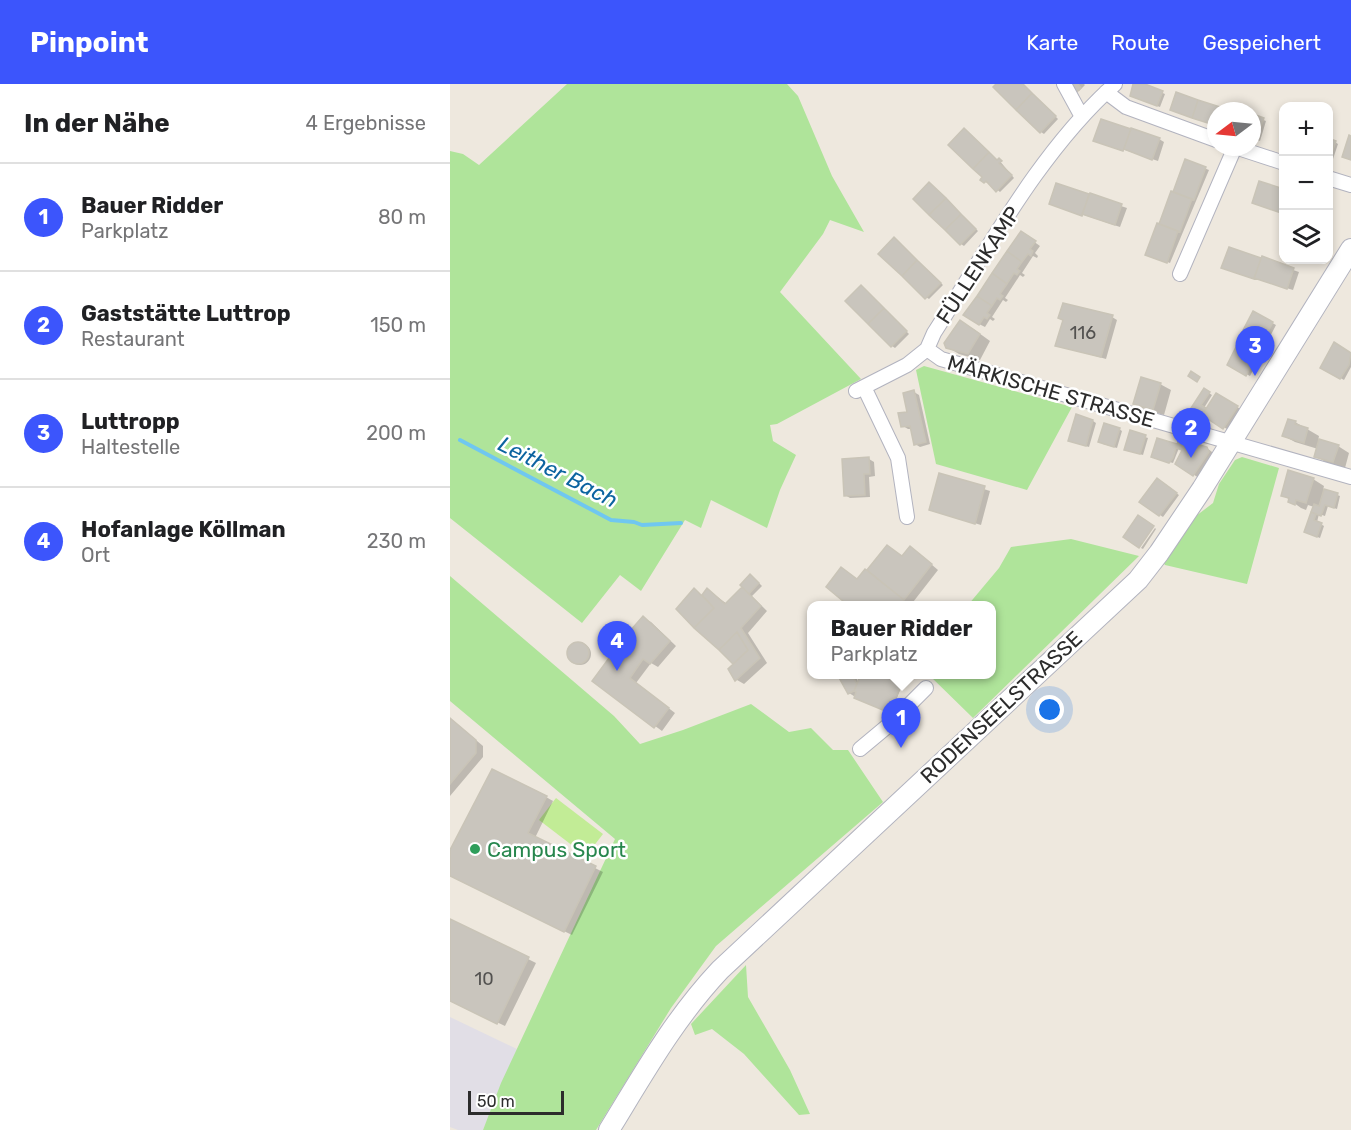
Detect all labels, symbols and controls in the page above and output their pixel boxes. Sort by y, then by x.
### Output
text: Pinpoint [30,26,149,59]
text: Karte [1026,30,1078,55]
text: Route [1111,30,1170,55]
text: Gespeichert [1203,30,1321,55]
north arrow [1207,102,1261,156]
map controls [1279,102,1333,264]
button: + [1279,102,1333,156]
text: In der Nähe [24,108,170,139]
text: 4 Ergebnisse [306,111,426,135]
button: − [1279,156,1333,210]
text: Bauer Ridder [81,192,223,219]
street label: FÜLLENKAMP [931,202,1025,328]
text: 1 [39,205,48,229]
text: 80 m [378,205,426,229]
button: layers [1279,210,1333,264]
text: Parkplatz [81,219,168,243]
text: Gaststätte Luttrop [81,300,291,327]
text: 2 [37,313,50,337]
text: 150 m [370,313,426,337]
house number: 116 [1070,322,1096,344]
pin: 3 [1236,326,1274,376]
text: Restaurant [81,327,185,351]
street label: MÄRKISCHE STRASSE [945,349,1157,433]
text: Luttropp [81,408,180,435]
pin: 2 [1172,408,1210,458]
text: 3 [37,421,50,445]
text: 200 m [366,421,426,445]
water label: Leither Bach [494,430,622,514]
text: Haltestelle [81,435,180,459]
text: Hofanlage Köllman [81,516,286,543]
text: 4 [37,529,50,553]
text: 230 m [367,529,426,553]
text: Ort [81,543,110,567]
popup [807,601,996,679]
text: Bauer Ridder [830,615,973,642]
pin: 4 [598,622,636,671]
street label: RODENSEELSTRASSE [915,626,1087,788]
text: Parkplatz [830,642,918,666]
your location [1035,695,1064,724]
pin: 1 [882,698,920,748]
place label: Campus Sport [487,837,626,862]
marker: Campus Sport [468,842,482,856]
house number: 10 [474,968,494,990]
scale bar [468,1088,564,1116]
text: 50 m [477,1092,515,1111]

